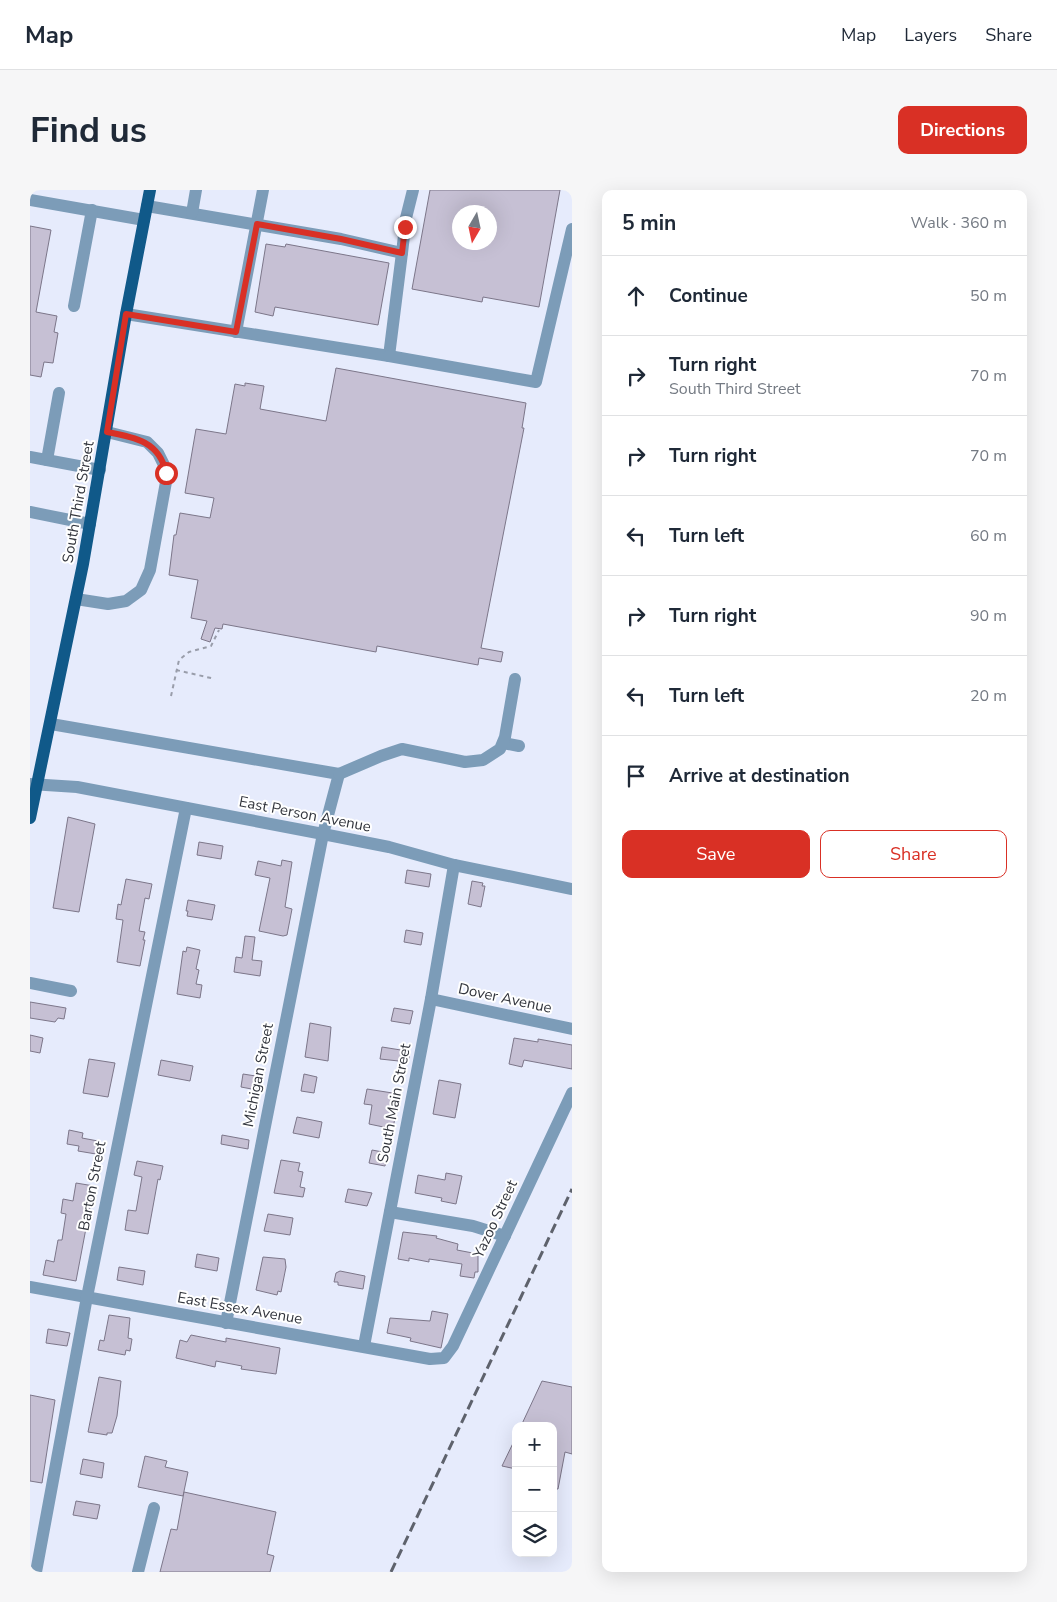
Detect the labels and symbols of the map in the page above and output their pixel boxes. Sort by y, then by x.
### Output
north arrow [452,205,497,250]
route end [394,216,417,239]
street label: South Third Street [57,439,99,565]
route start [155,462,178,485]
street label: East Person Avenue [237,791,373,837]
street label: Dover Avenue [456,978,554,1018]
street label: Michigan Street [238,1021,278,1129]
street label: South Main Street [373,1041,416,1164]
street label: Barton Street [74,1139,111,1232]
street label: Yazoo Street [468,1176,522,1262]
street label: East Essex Avenue [176,1287,304,1329]

